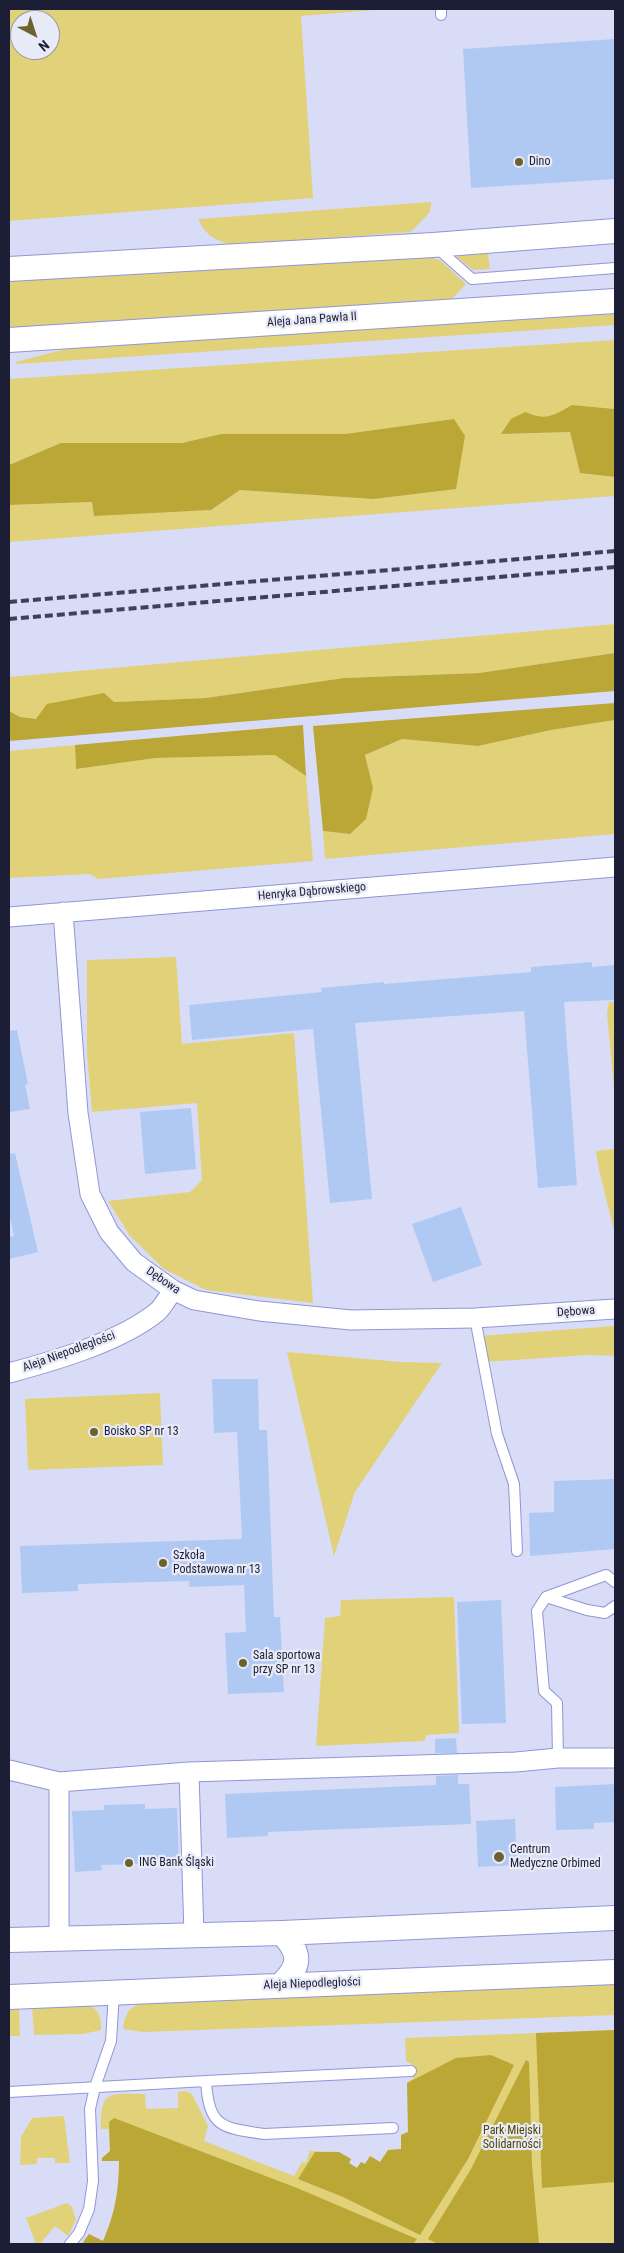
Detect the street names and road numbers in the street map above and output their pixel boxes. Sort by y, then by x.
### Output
street label: Aleja Jana Pawła II [267,310,357,330]
street label: Henryka Dąbrowskiego [257,880,367,904]
street label: Dębowa [143,1264,183,1298]
street label: Dębowa [557,1303,595,1321]
street label: Aleja Niepodległości [21,1329,117,1375]
street label: Aleja Niepodległości [263,1975,361,1993]

